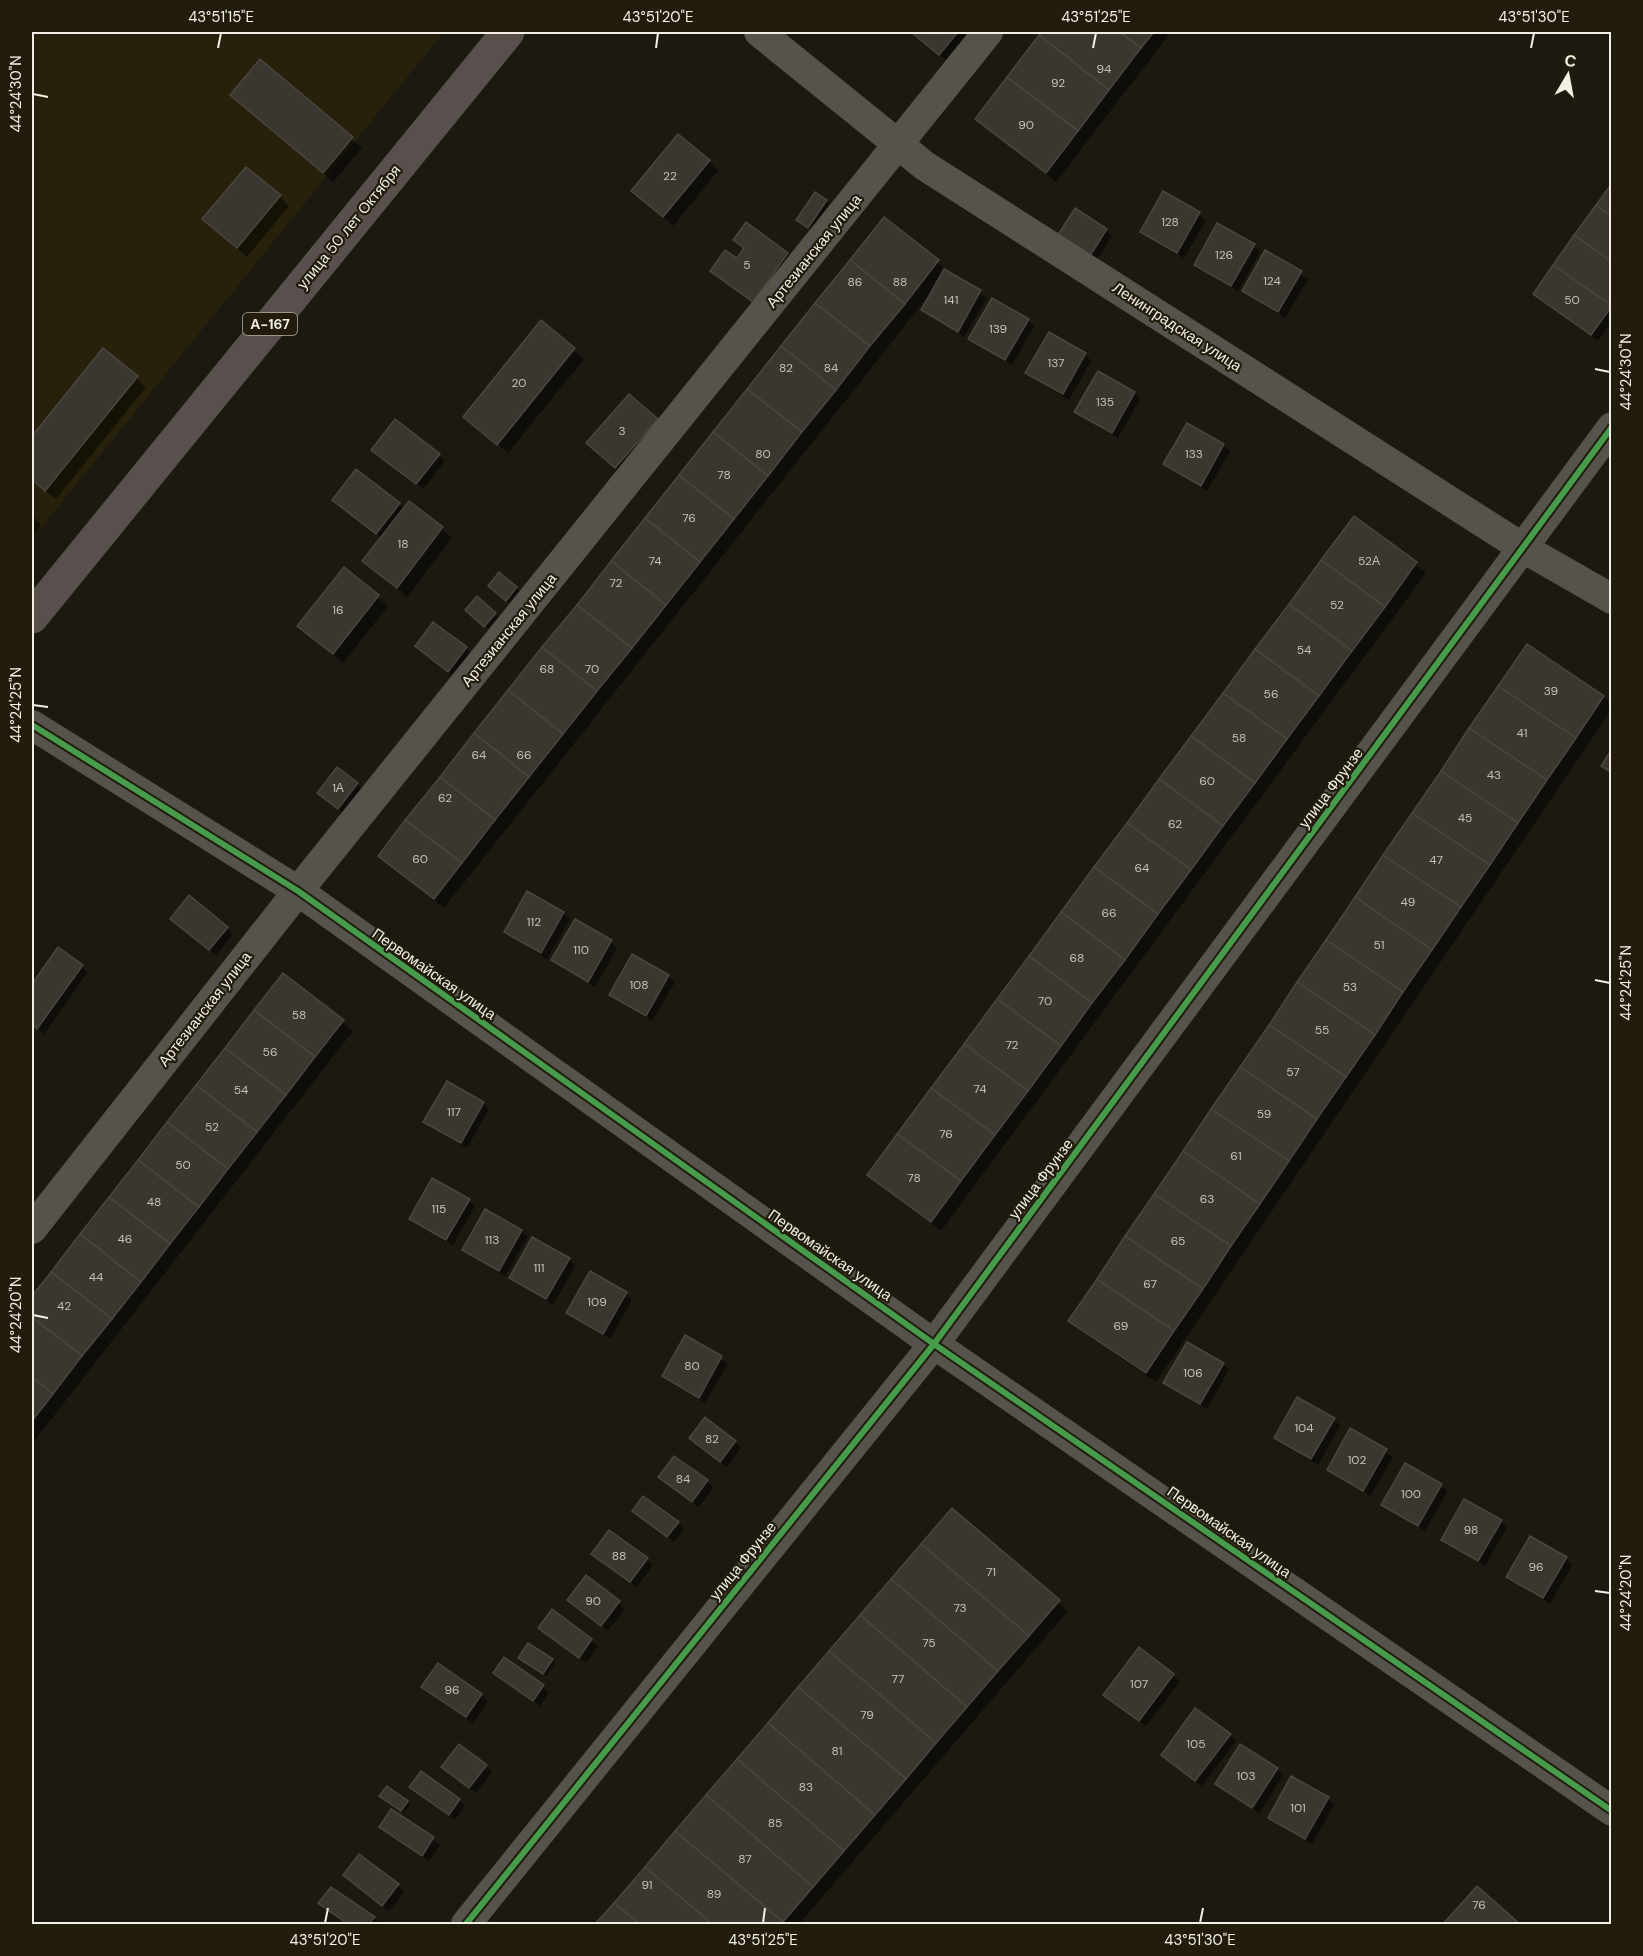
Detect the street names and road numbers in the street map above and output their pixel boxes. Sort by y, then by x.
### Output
street label: улица 50 лет Октября [293,161,405,293]
street label: Артезианская улица [762,190,866,312]
street label: Ленинградская улица [1109,278,1246,377]
road number: А-167 [243,313,297,335]
street label: Артезианская улица [457,569,561,691]
street label: улица Фрунзе [1294,744,1368,832]
street label: Первомайская улица [368,924,500,1025]
street label: Артезианская улица [154,947,257,1071]
street label: улица Фрунзе [1004,1135,1078,1223]
street label: Первомайская улица [764,1205,896,1306]
street label: Первомайская улица [1163,1482,1295,1583]
street label: улица Фрунзе [705,1518,781,1604]

